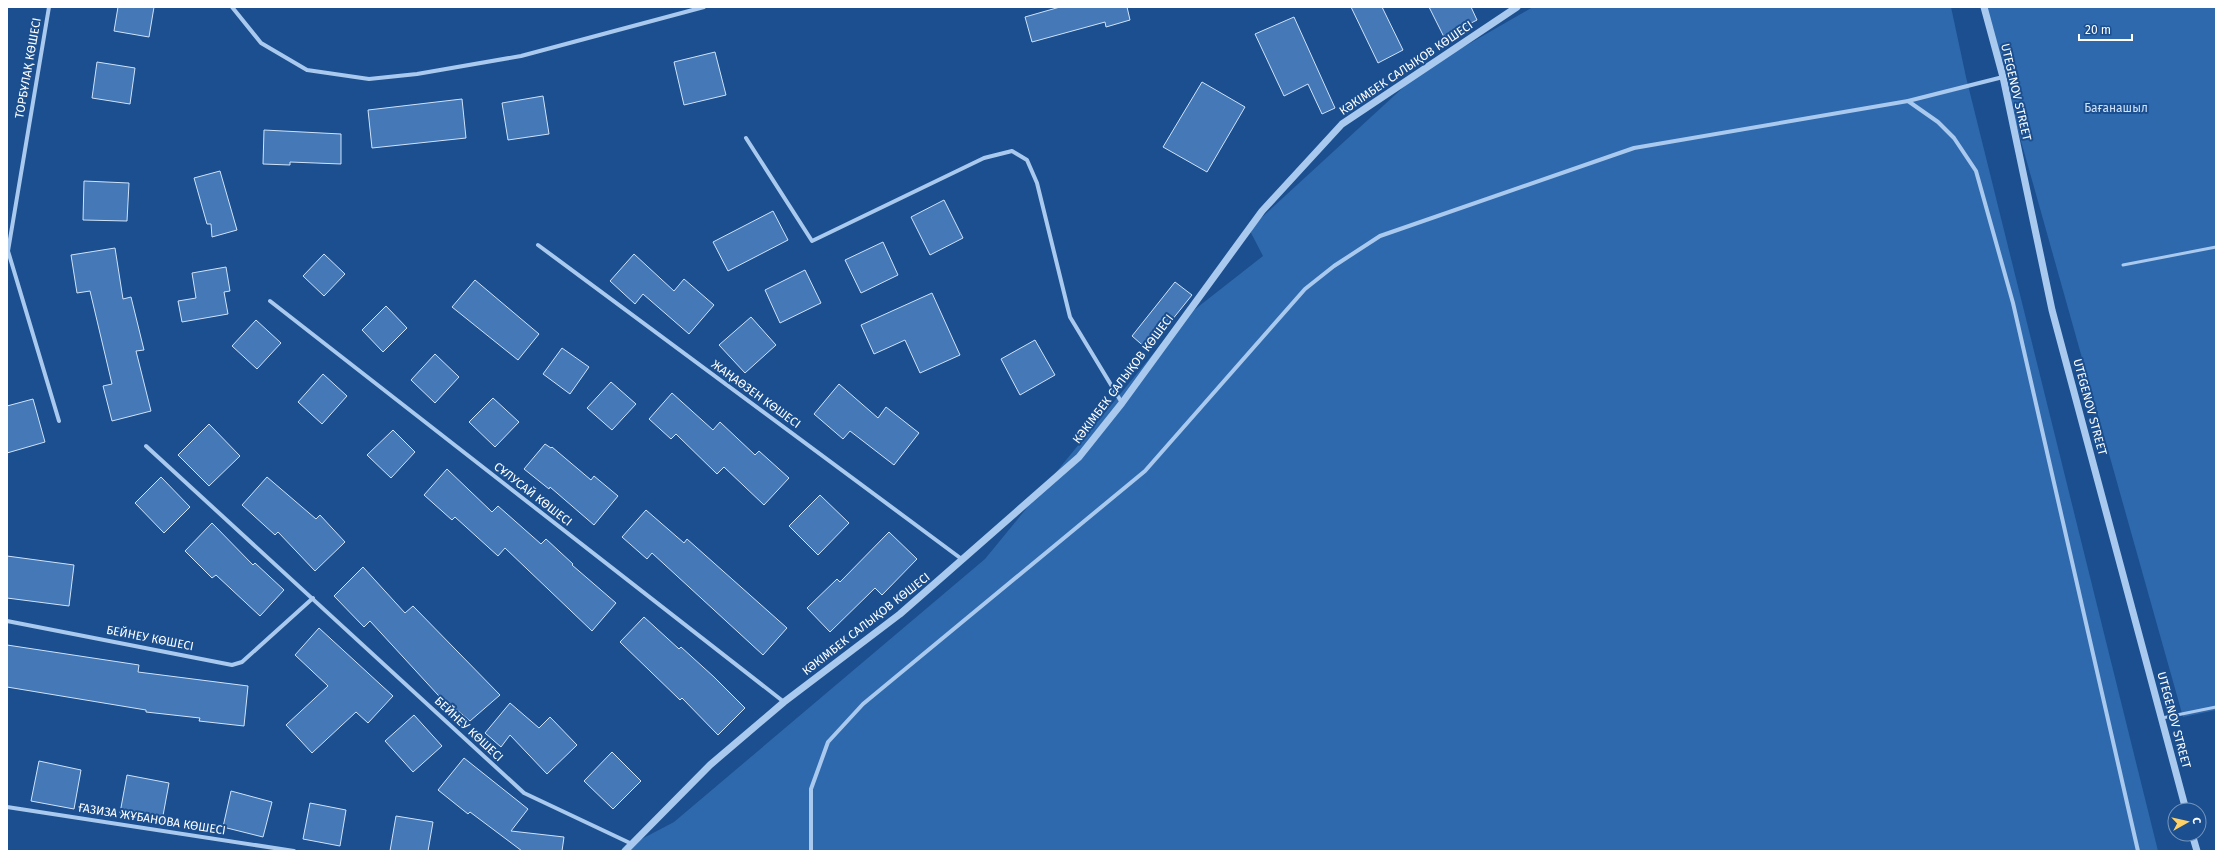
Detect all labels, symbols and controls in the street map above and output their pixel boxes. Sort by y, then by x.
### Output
scale bar [2079,16,2132,42]
street label: ТОРБҰЛАҚ КӨШЕСІ [12,17,44,119]
street label: КӘКІМБЕК САЛЫҚОВ КӨШЕСІ [1337,18,1475,118]
text: 20 m [2085,23,2111,37]
street label: UTEGENOV STREET [1998,42,2034,143]
park label: Бағанашыл [2084,101,2148,115]
street label: КӘКІМБЕК САЛЫҚОВ КӨШЕСІ [1070,312,1176,446]
street label: ЖАҢАӨЗЕН КӨШЕСІ [709,357,803,431]
street label: UTEGENOV STREET [2070,357,2110,458]
street label: СҰЛУСАЙ КӨШЕСІ [491,458,575,529]
street label: КӘКІМБЕК САЛЫҚОВ КӨШЕСІ [799,570,933,678]
street label: БЕЙНЕУ КӨШЕСІ [105,622,195,653]
street label: UTEGENOV STREET [2154,670,2194,771]
street label: БЕЙНЕУ КӨШЕСІ [432,693,507,764]
street label: ҒАЗИЗА ЖҰБАНОВА КӨШЕСІ [77,800,227,838]
north arrow [2167,802,2207,842]
text: С [2190,817,2203,825]

